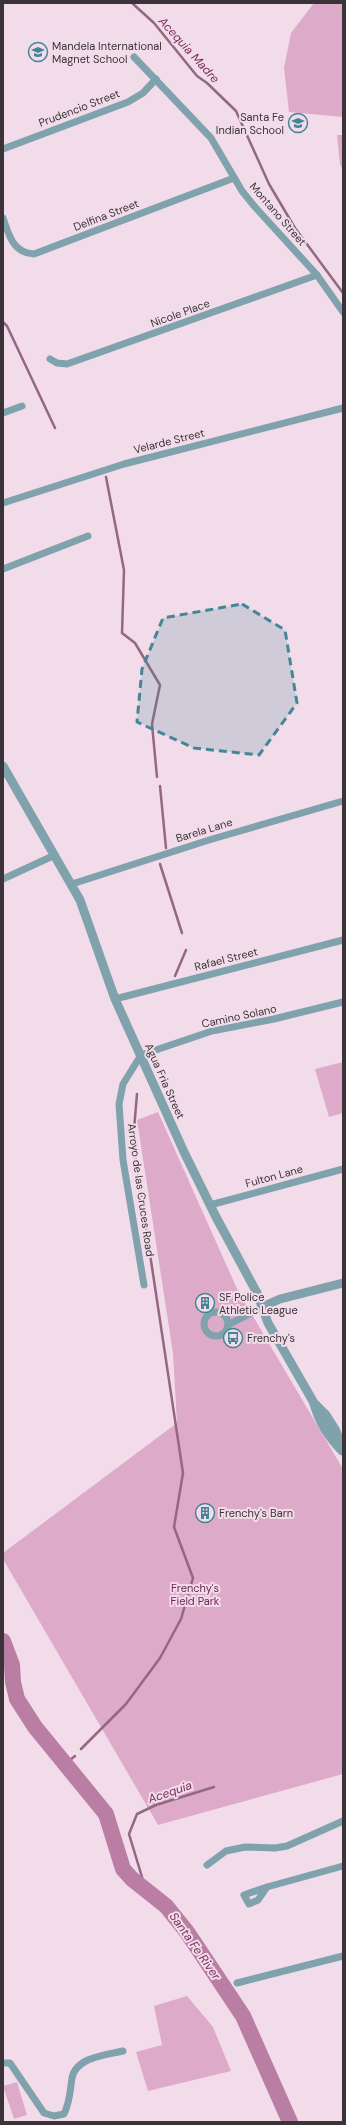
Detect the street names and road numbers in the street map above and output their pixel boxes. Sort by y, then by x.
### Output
street label: Prudencio Street [36,86,122,130]
street label: Montano Street [247,179,309,249]
street label: Delfina Street [71,196,141,234]
street label: Nicole Place [148,296,212,330]
street label: Velarde Street [132,425,206,457]
street label: Barela Lane [174,815,234,845]
street label: Rafael Street [193,944,259,974]
street label: Camino Solano [200,1001,278,1031]
street label: Agua Fria Street [142,1041,188,1121]
street label: Arroyo de las Cruces Road [125,1123,157,1258]
street label: Fulton Lane [244,1162,304,1190]

